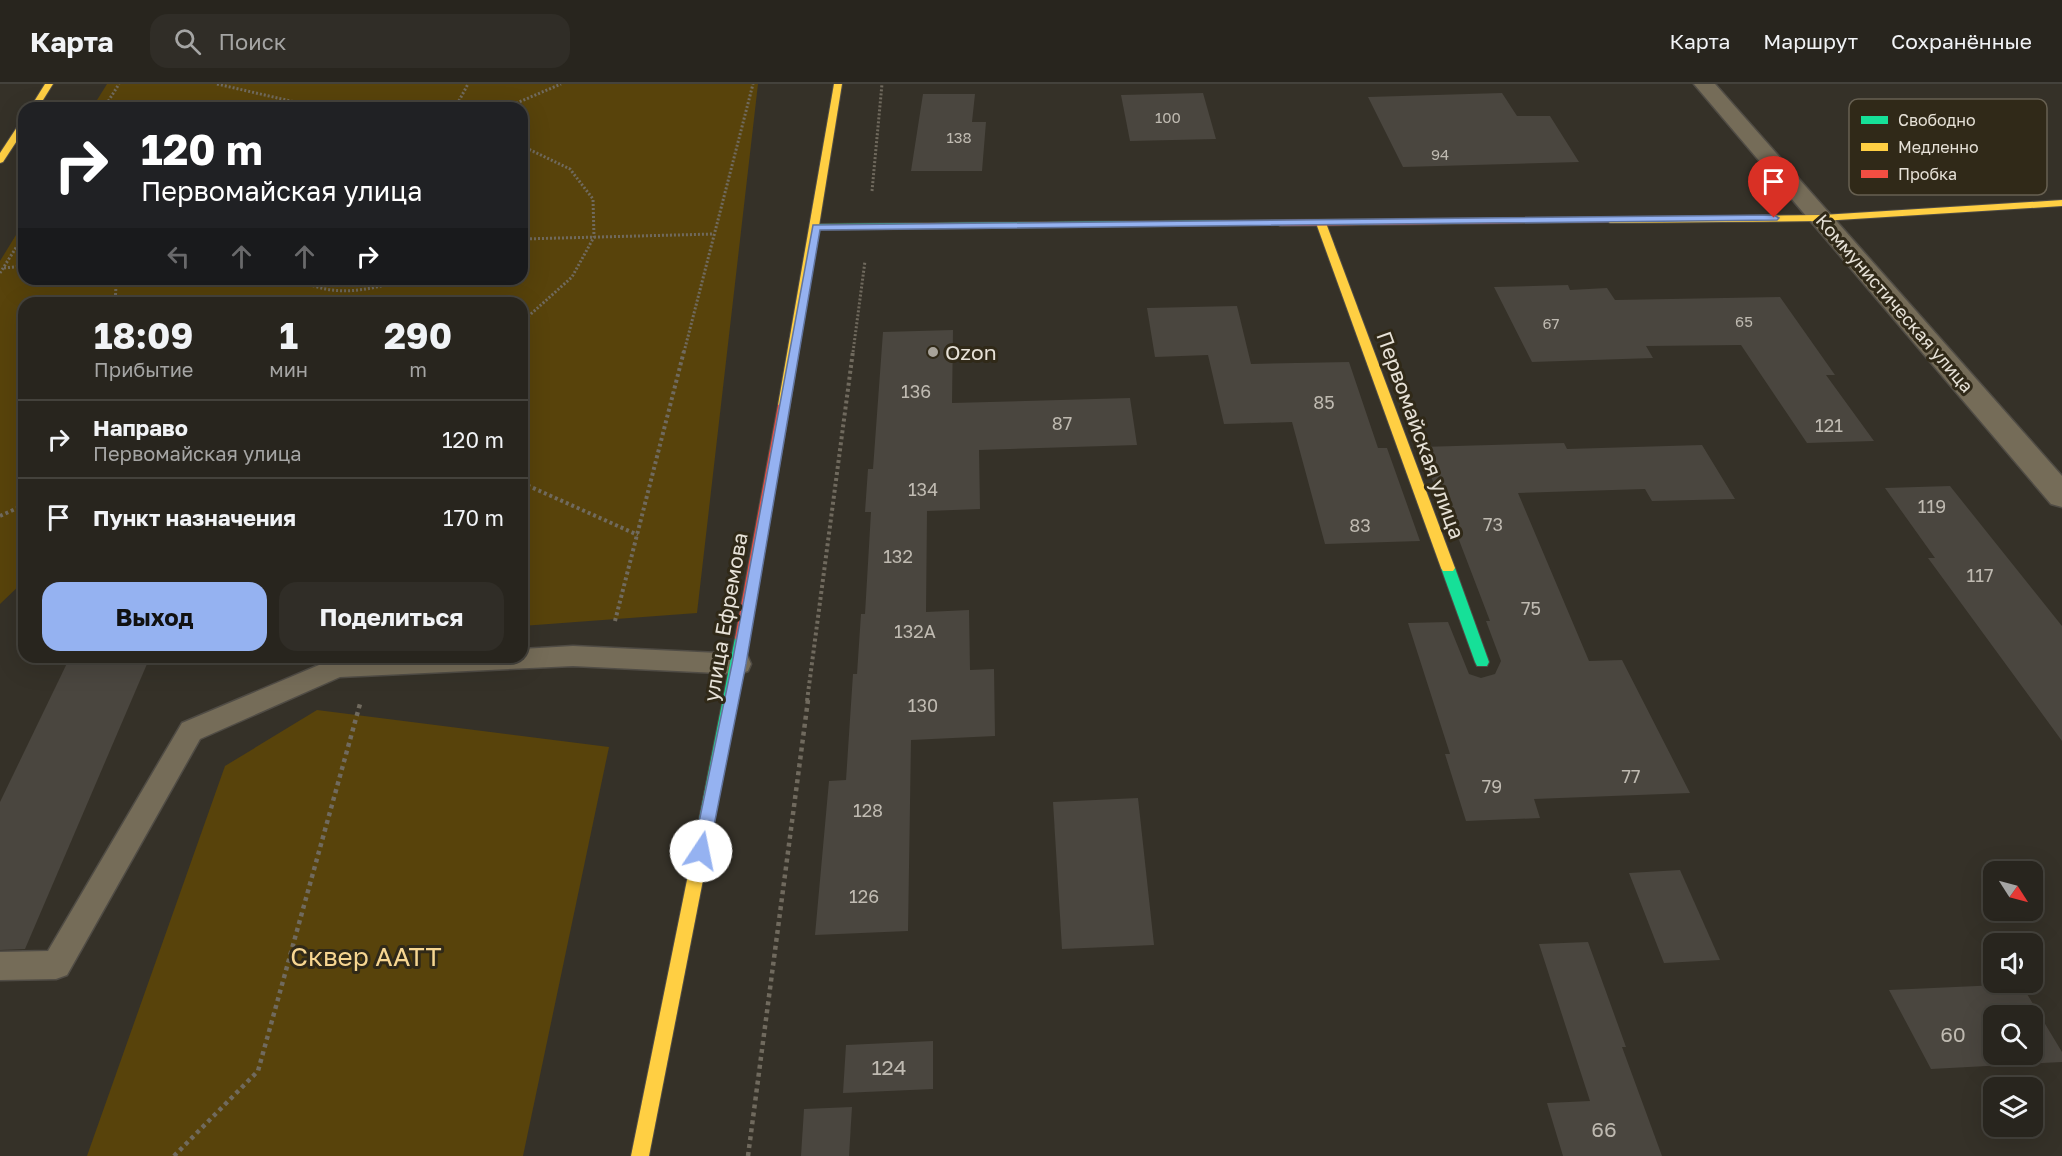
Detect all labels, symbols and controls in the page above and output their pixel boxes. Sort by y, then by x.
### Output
search box [150,14,570,68]
text: Карта [30,25,114,58]
icon: search [171,25,204,58]
text: Поиск [219,28,286,55]
text: Карта [1669,28,1730,54]
text: Маршрут [1763,28,1858,54]
text: Сохранённые [1891,28,2032,54]
legend [1849,99,2047,195]
house number: 100 [1155,108,1181,126]
text: Свободно [1898,110,1976,130]
text: 120 m [141,124,263,174]
icon: right [42,126,120,204]
house number: 138 [946,128,972,146]
text: Медленно [1898,137,1979,157]
house number: 94 [1431,145,1449,163]
pin [1748,156,1799,218]
text: Пробка [1898,164,1957,184]
icon: arrive [1757,165,1790,198]
text: Первомайская улица [141,175,423,207]
street label: Коммунистическая улица [1812,209,1978,397]
icon: left [162,240,195,273]
icon: ahead [225,240,258,273]
icon: ahead [288,240,321,273]
icon: right [351,240,384,273]
house number: 65 [1735,312,1753,330]
text: 18:09 [94,314,193,357]
text: 1 [279,314,298,357]
text: 290 [384,314,452,357]
house number: 67 [1542,314,1560,332]
street label: Первомайская улица [1371,328,1471,542]
place label: Ozon [945,339,997,365]
marker: Ozon [926,345,940,359]
text: Прибытие [94,357,193,381]
text: мин [269,357,308,381]
text: m [409,357,427,381]
house number: 136 [901,380,931,402]
house number: 85 [1313,391,1335,413]
house number: 87 [1052,412,1072,434]
text: Направо [93,414,188,441]
house number: 121 [1815,414,1843,436]
icon: right [42,423,75,456]
text: 120 m [442,426,504,453]
text: Первомайская улица [93,441,302,465]
house number: 134 [908,478,938,500]
house number: 119 [1918,495,1946,517]
icon: arrive [42,501,75,534]
text: Пункт назначения [93,504,296,531]
text: 170 m [443,504,504,531]
house number: 73 [1483,513,1503,535]
house number: 83 [1349,514,1371,536]
street label: улица Ефремова [697,530,753,704]
house number: 132 [883,545,913,567]
house number: 117 [1967,564,1994,586]
button: Выход [42,582,267,651]
button: Поделиться [279,582,504,651]
house number: 75 [1521,597,1541,619]
house number: 132А [894,620,936,642]
house number: 130 [908,694,938,716]
house number: 77 [1621,765,1641,787]
house number: 79 [1482,775,1502,797]
house number: 128 [853,799,883,821]
position arrow [669,819,733,883]
north arrow [1983,861,2043,921]
map controls [1983,861,2043,1137]
house number: 126 [849,885,879,907]
button: sound [1983,933,2043,993]
park label: Сквер ААТТ [290,941,442,972]
button: search [1983,1005,2043,1065]
house number: 60 [1940,1021,1966,1047]
house number: 124 [871,1054,907,1080]
button: layers [1983,1077,2043,1137]
house number: 66 [1591,1116,1617,1142]

